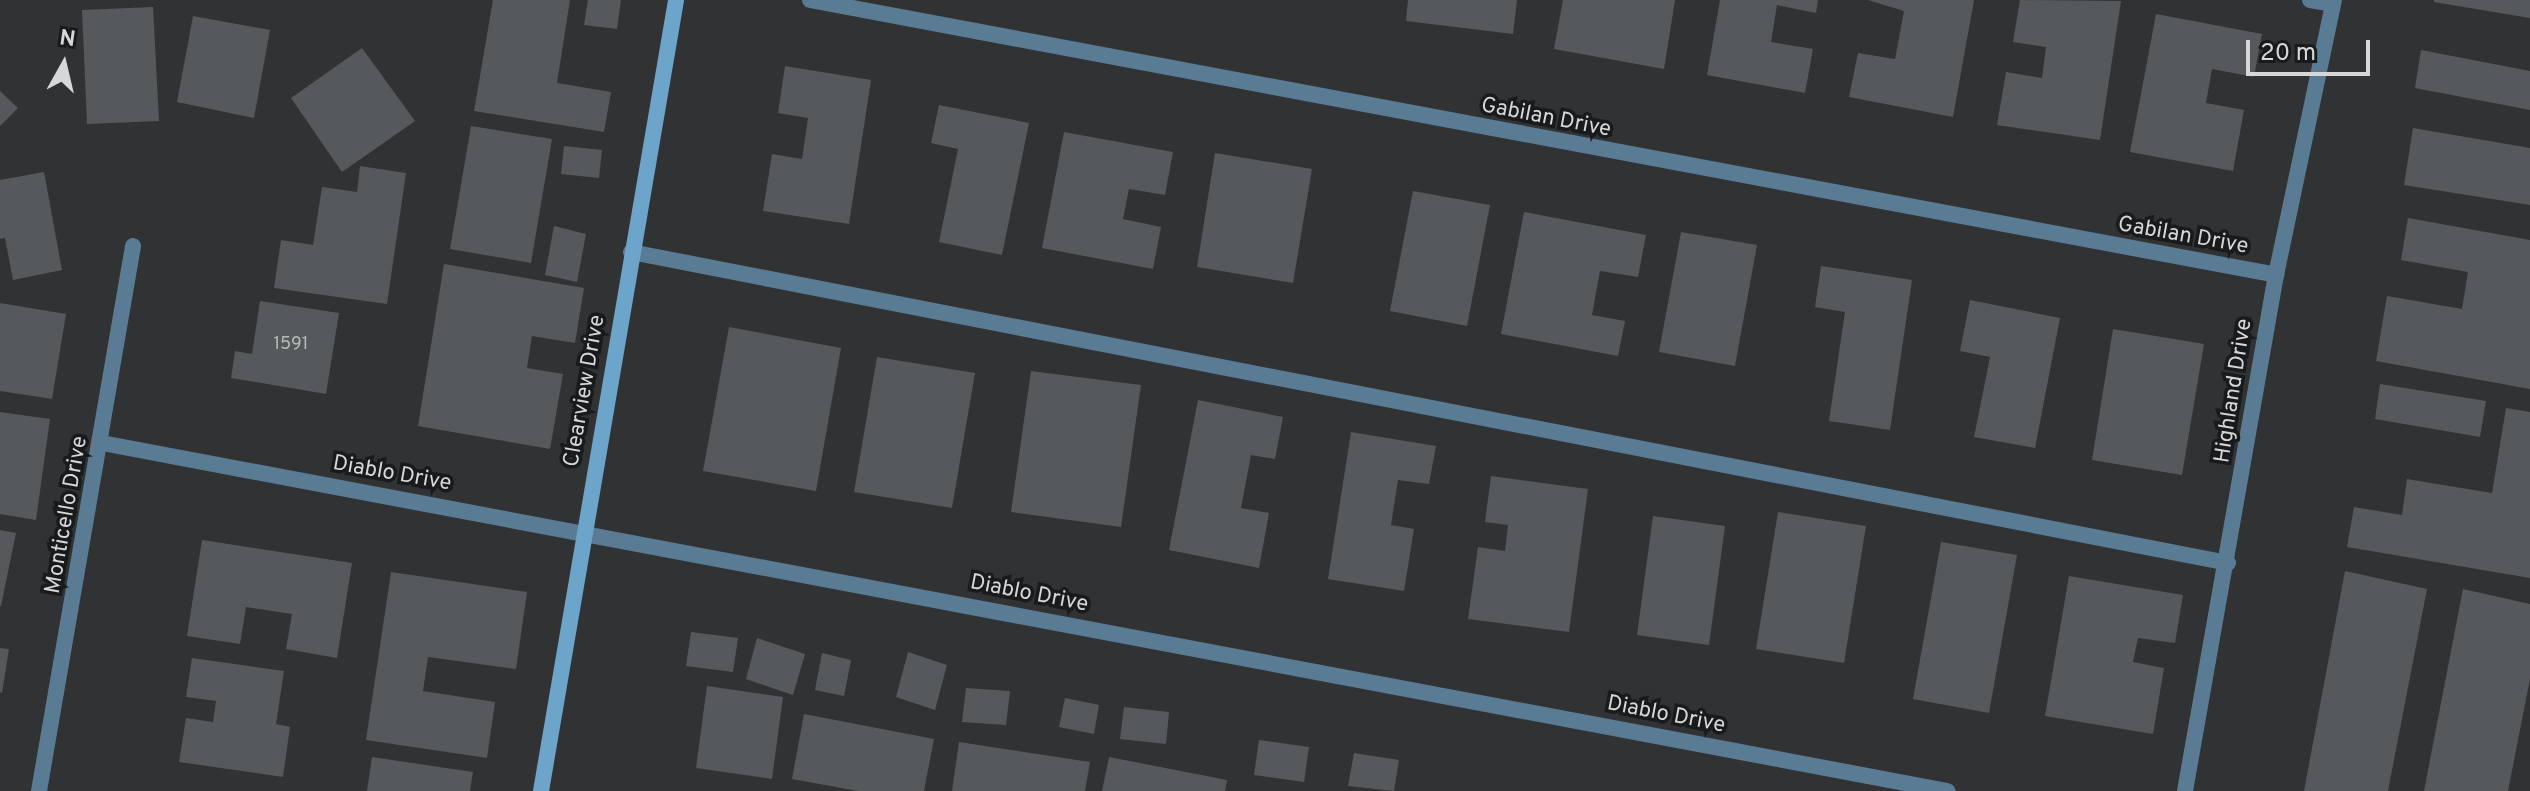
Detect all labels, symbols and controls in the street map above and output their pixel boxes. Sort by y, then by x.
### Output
north arrow [24,24,104,104]
scale bar [2250,24,2374,74]
text: N [58,25,77,54]
text: 20 m [2260,39,2316,69]
street label: Gabilan Drive [1479,92,1613,144]
street label: Gabilan Drive [2116,212,2250,260]
street label: Clearview Drive [559,313,611,469]
street label: Highland Drive [2210,317,2258,465]
house number: 1591 [273,334,309,356]
street label: Monticello Drive [40,434,94,596]
street label: Diablo Drive [331,451,453,497]
street label: Diablo Drive [968,570,1090,618]
street label: Diablo Drive [1605,691,1727,739]

